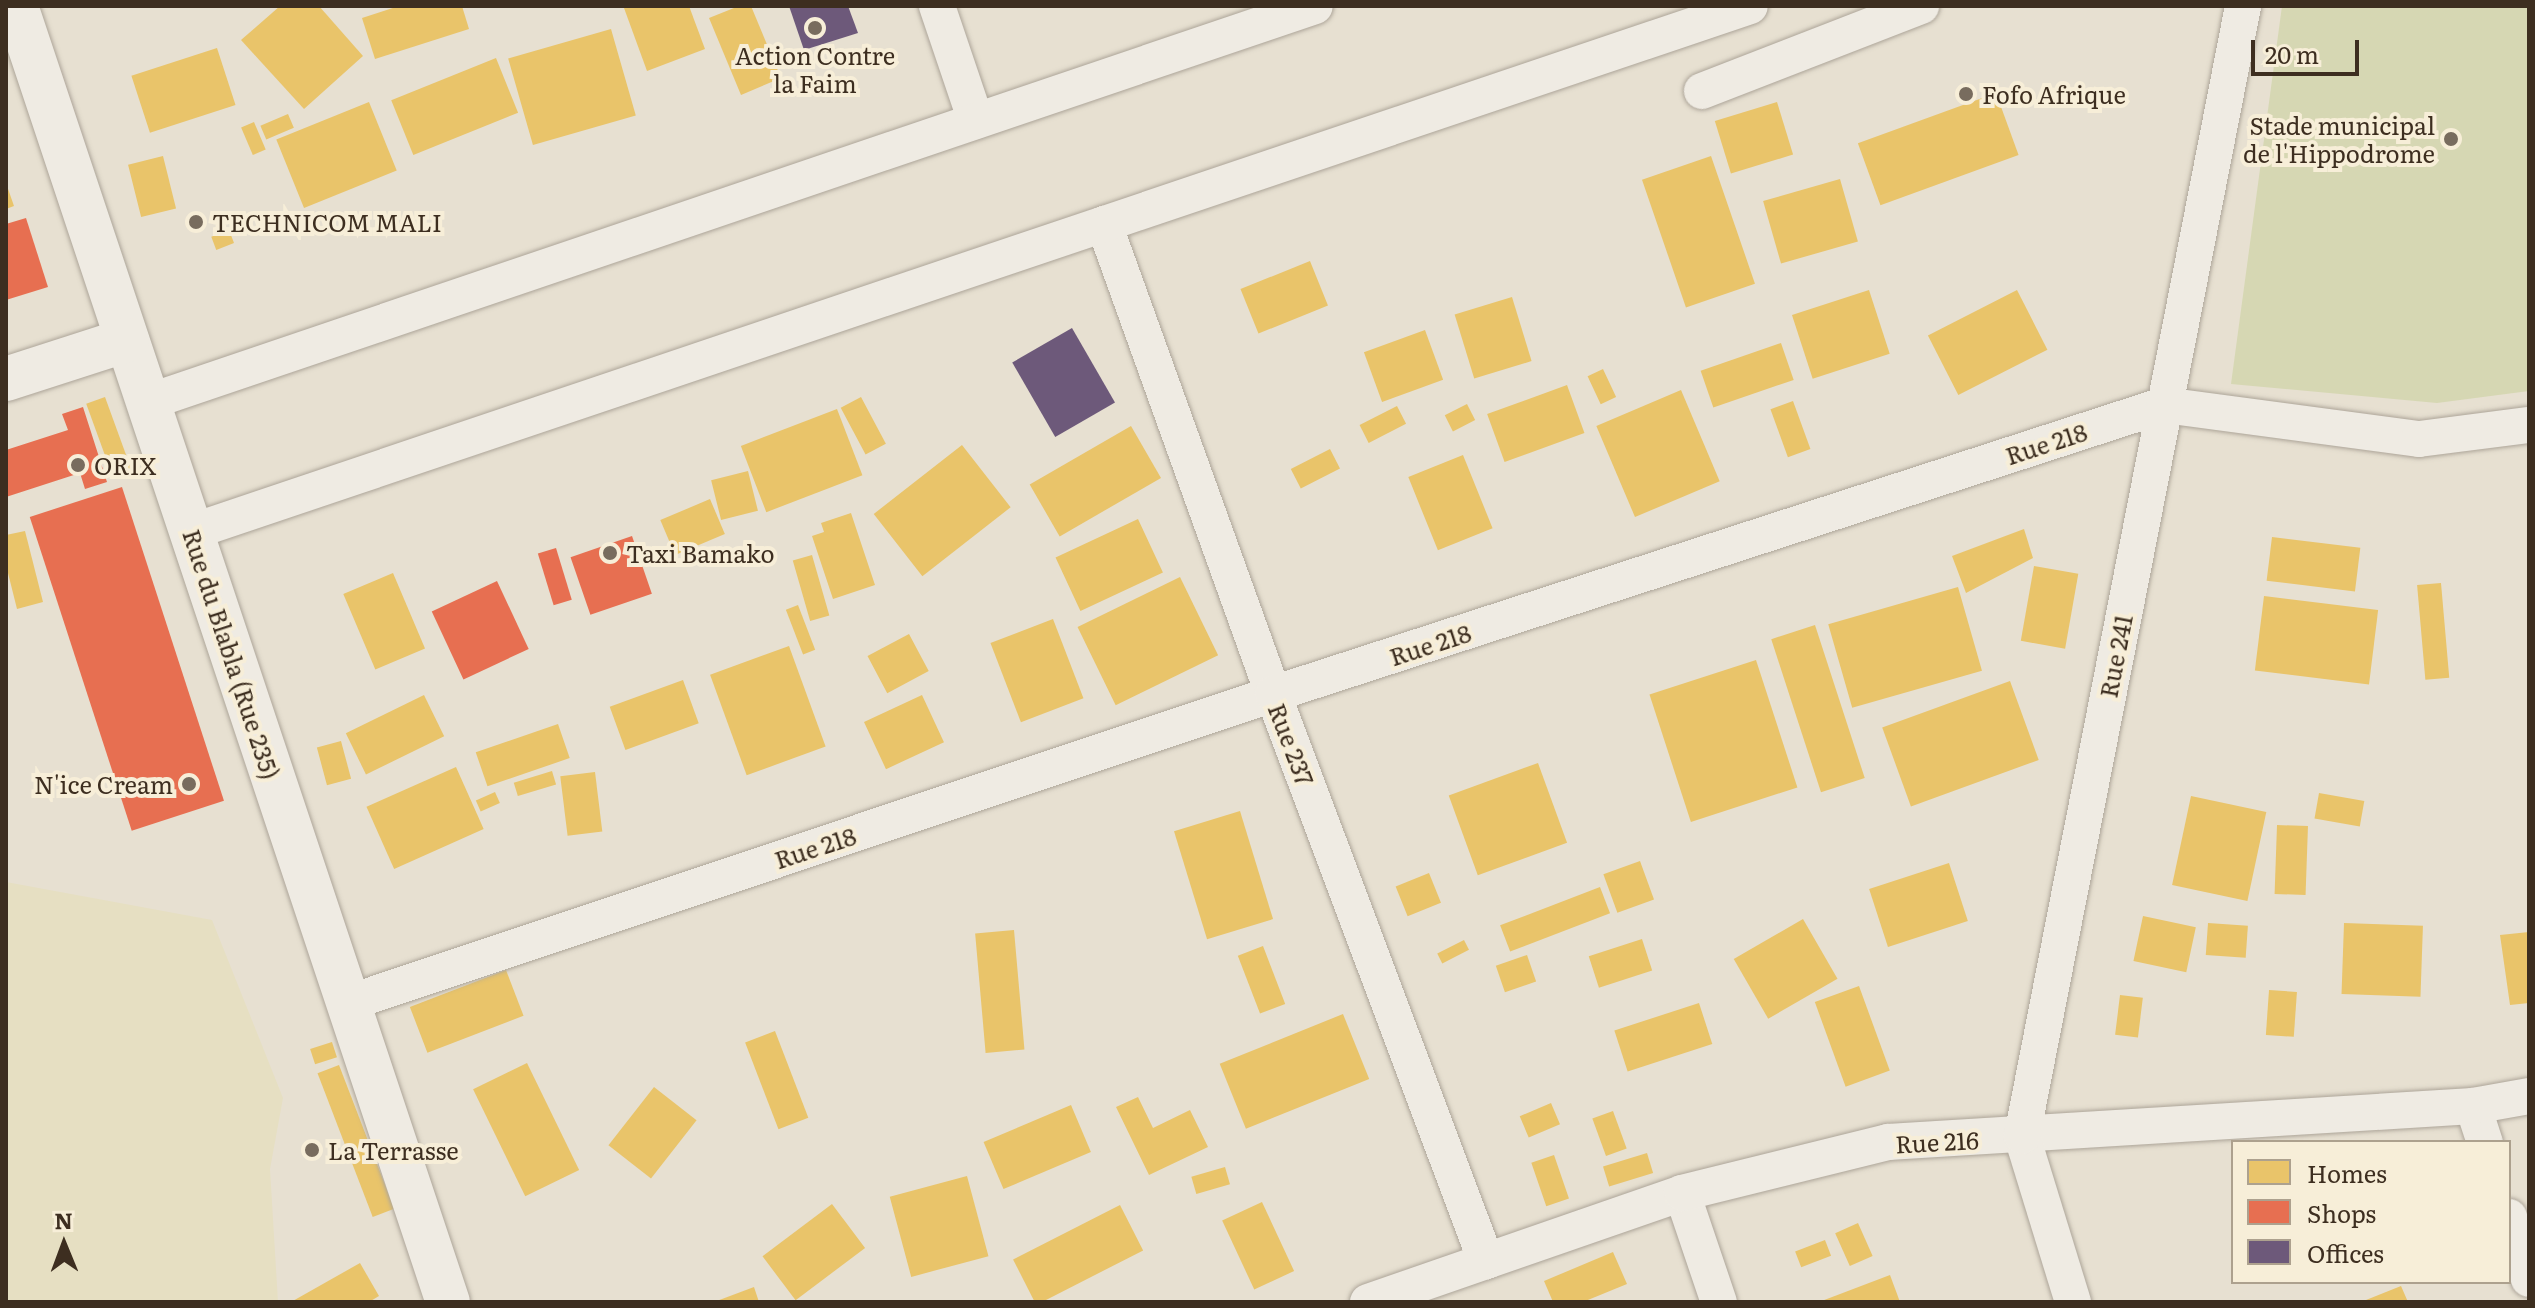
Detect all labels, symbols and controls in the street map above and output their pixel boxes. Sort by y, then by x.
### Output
marker: Action Contre la Faim [806,19,824,37]
scale bar [2255,24,2363,74]
text: 20 m [2265,36,2319,71]
place label: Action Contre la Faim [735,41,895,97]
place label: Fofo Afrique [1982,80,2126,108]
marker: Fofo Afrique [1957,85,1975,103]
place label: Stade municipal de l'Hippodrome [2243,111,2435,167]
marker: Stade municipal de l'Hippodrome [2442,130,2460,148]
place label: TECHNICOM MALI [212,208,442,236]
marker: TECHNICOM MALI [187,213,205,231]
street label: Rue 218 [2002,416,2090,470]
place label: ORIX [94,451,156,479]
marker: ORIX [69,456,87,474]
street label: Rue du Blabla (Rue 235) [178,525,286,783]
place label: Taxi Bamako [626,539,775,567]
marker: Taxi Bamako [601,544,619,562]
street label: Rue 241 [2093,612,2137,700]
street label: Rue 218 [1386,617,1474,671]
street label: Rue 237 [1263,699,1321,789]
place label: N'ice Cream [34,770,173,798]
marker: N'ice Cream [180,775,198,793]
street label: Rue 218 [771,820,859,874]
street label: Rue 216 [1894,1124,1980,1158]
place label: La Terrasse [328,1136,459,1164]
legend [2231,1140,2511,1284]
marker: La Terrasse [303,1141,321,1159]
text: Homes [2307,1155,2387,1190]
text: Shops [2307,1195,2376,1230]
text: N [54,1203,73,1236]
north arrow [24,1204,104,1284]
text: Offices [2307,1235,2384,1270]

